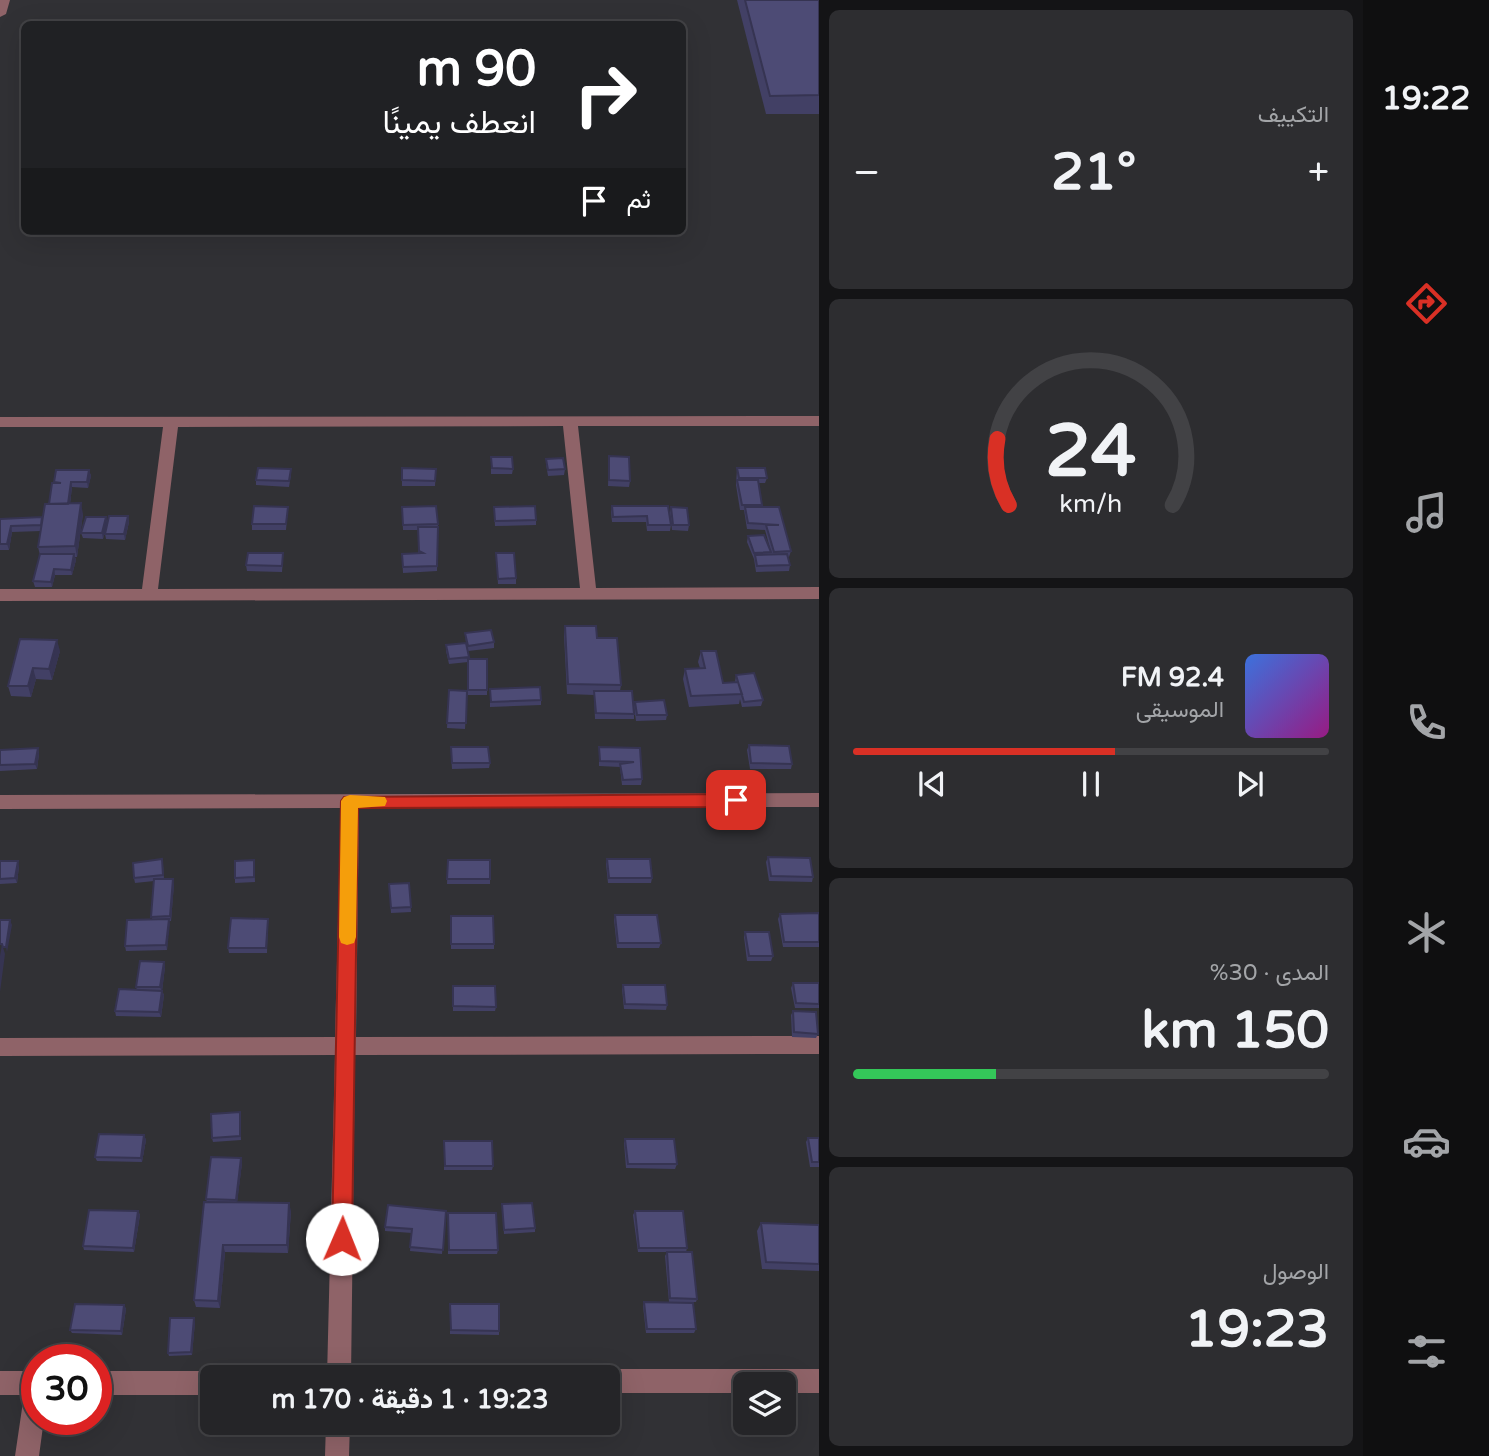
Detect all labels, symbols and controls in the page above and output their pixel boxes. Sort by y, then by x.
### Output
text: 90 m [417,40,536,99]
icon: right [560,49,651,140]
text: 19:22 [1382,80,1470,118]
text: التكييف [1258,101,1329,129]
text: انعطف يمينًا [382,104,536,142]
text: 21° [1051,141,1136,204]
text: − [853,150,880,196]
text: + [1308,150,1329,196]
icon: arrive [575,182,613,220]
text: ثم [627,184,651,215]
icon: directions [1402,279,1451,328]
text: 24 [1045,408,1137,496]
icon: music [1402,488,1451,537]
text: km/h [1060,489,1122,519]
text: 92.4 FM [1121,662,1224,693]
text: الموسيقى [1136,696,1224,724]
icon: phone [1402,698,1451,747]
icon: previous [913,765,951,803]
icon: pause [1072,765,1110,803]
icon: next [1231,765,1269,803]
pin [706,770,766,830]
icon: arrive [717,781,755,819]
icon: climate [1402,908,1451,957]
text: المدى · 30% [1210,959,1329,987]
text: 150 km [1141,999,1329,1062]
icon: car [1402,1117,1451,1166]
position arrow [305,1202,379,1276]
text: الوصول [1263,1258,1329,1286]
text: 19:23 [1185,1298,1329,1361]
icon: filters [1402,1327,1451,1376]
speed limit sign: 30 [21,1344,112,1435]
map controls [733,1372,796,1435]
button: layers [733,1372,796,1435]
text: 19:23 · 1 دقيقة · 170 m [272,1384,548,1415]

